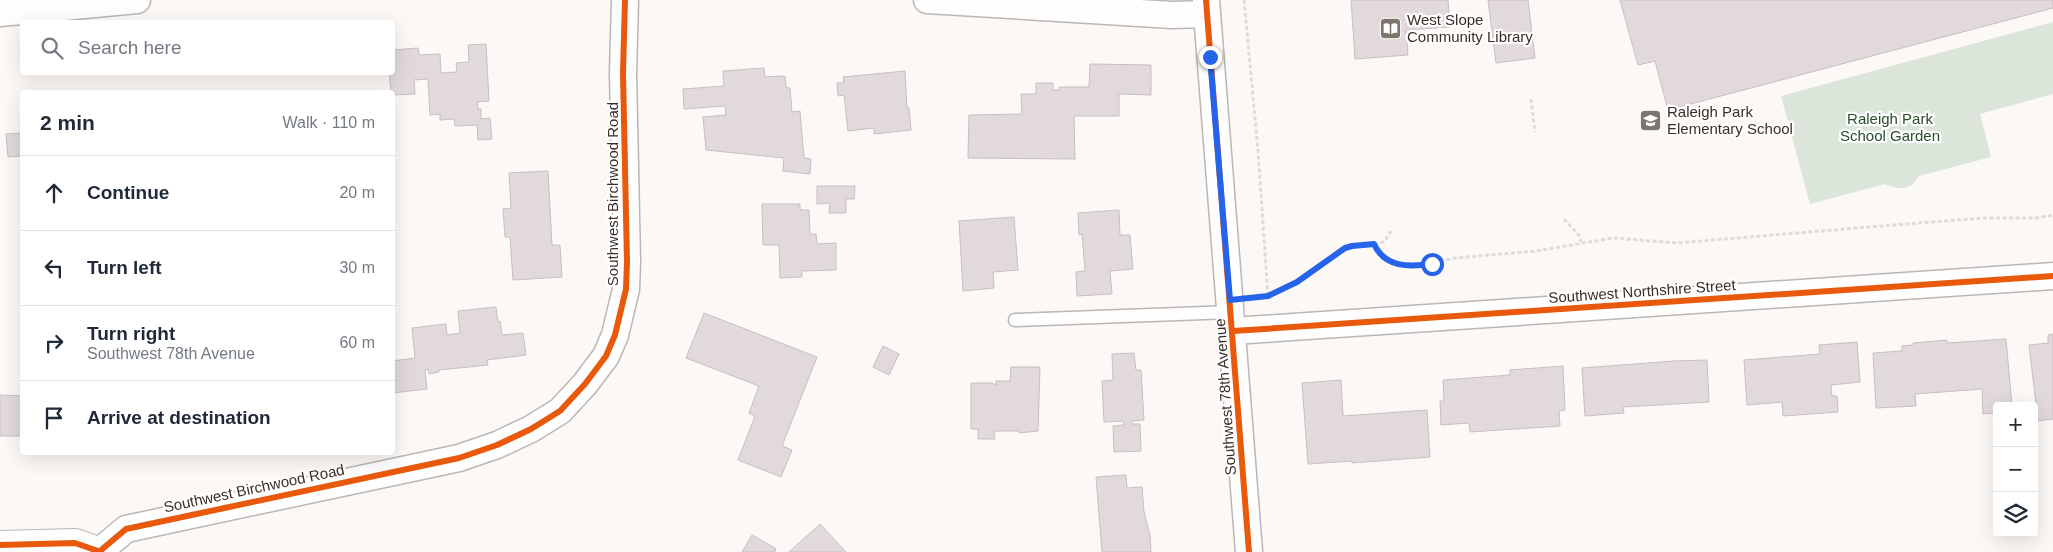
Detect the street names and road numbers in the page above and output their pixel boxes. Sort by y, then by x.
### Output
street label: Southwest Birchwood Road [604,102,621,286]
street label: Southwest Northshire Street [1548,276,1737,306]
street label: Southwest 78th Avenue [1211,318,1239,476]
street label: Southwest Birchwood Road [162,461,346,515]

